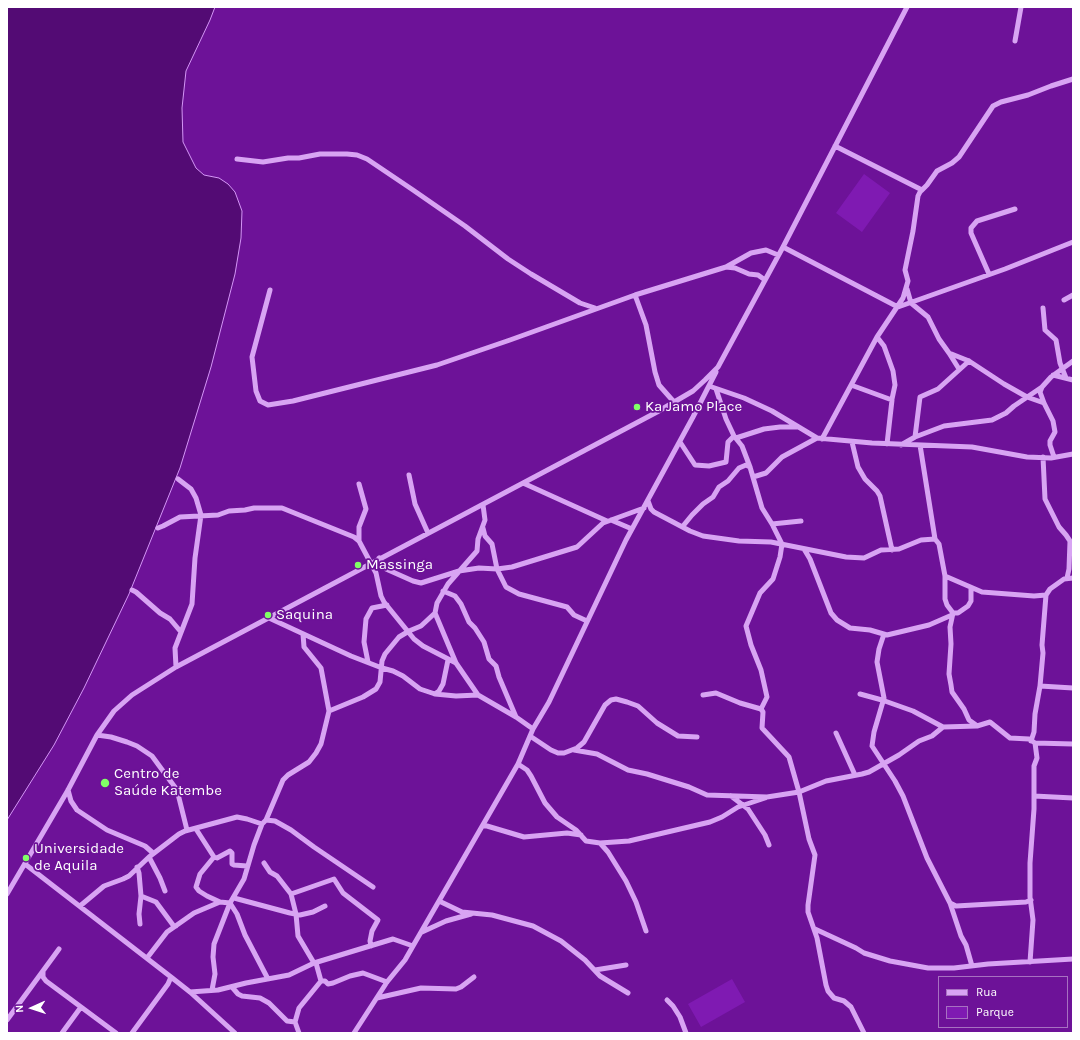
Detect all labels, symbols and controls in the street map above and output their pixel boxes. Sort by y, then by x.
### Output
place label: Ka Jamo Place [645,398,742,416]
marker: Ka Jamo Place [632,402,642,412]
place label: Massinga [366,556,433,574]
marker: Massinga [353,560,363,570]
place label: Saquina [276,606,333,624]
marker: Saquina [263,610,273,620]
place label: Centro de Saúde Katembe [114,765,222,800]
marker: Centro de Saúde Katembe [99,777,111,789]
place label: Universidade de Aquila [34,840,124,875]
marker: Universidade de Aquila [21,853,31,863]
legend [938,976,1068,1028]
text: Rua [976,985,997,999]
north arrow [12,988,52,1028]
text: N [13,1004,26,1013]
text: Parque [976,1005,1014,1019]

